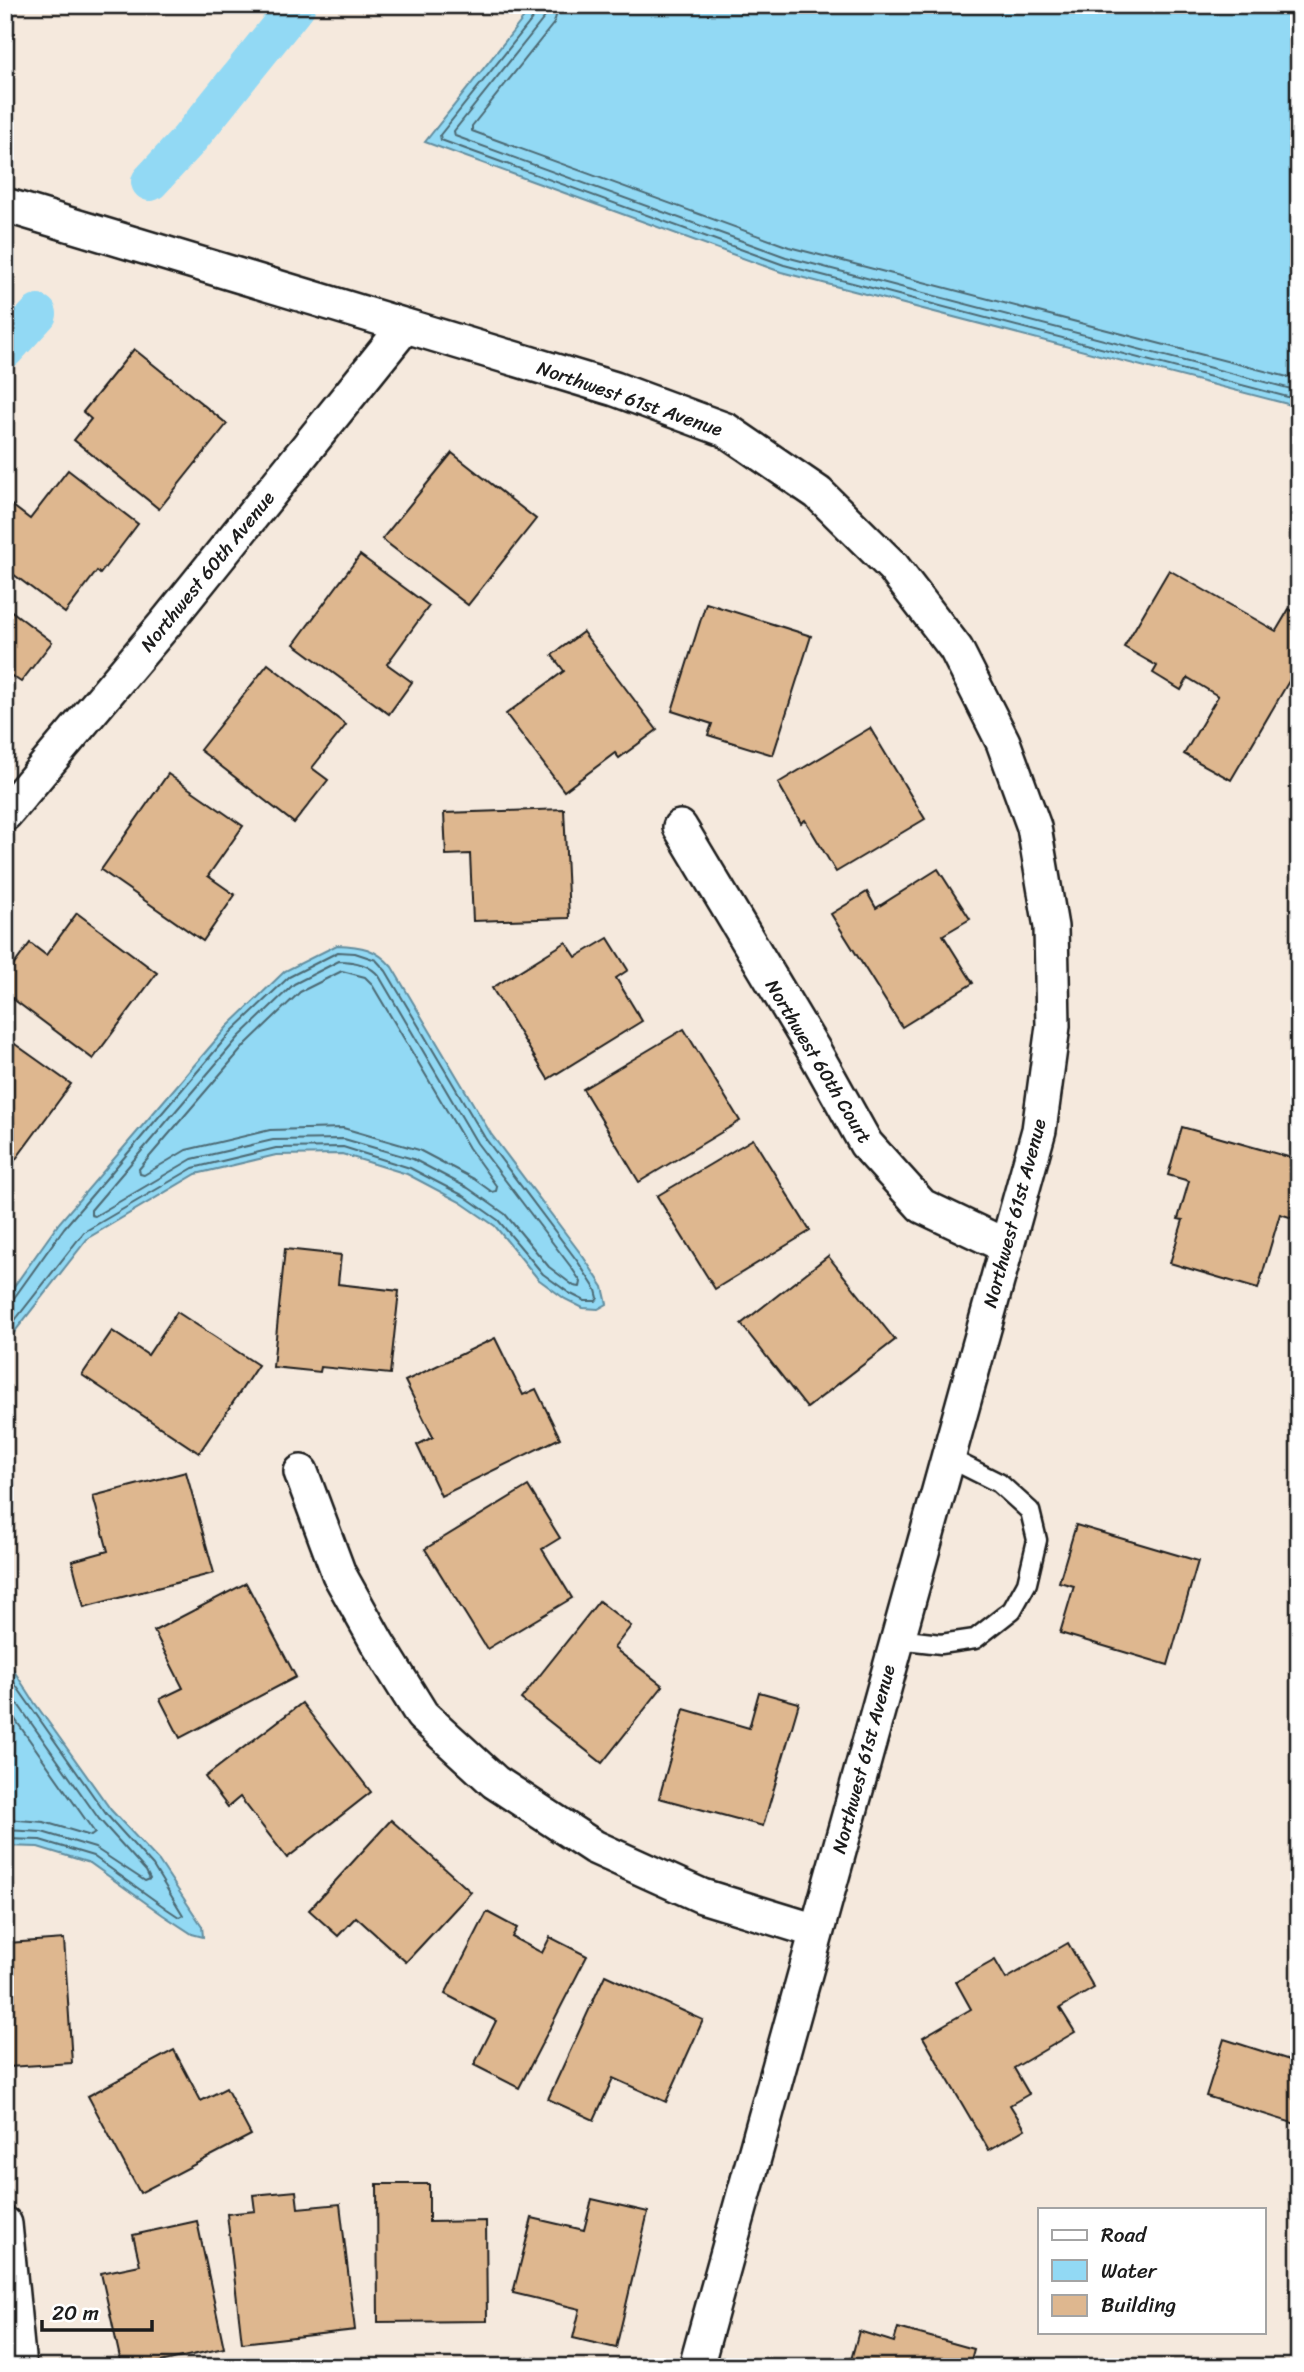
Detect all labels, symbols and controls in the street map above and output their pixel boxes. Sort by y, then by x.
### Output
street label: Northwest 61st Avenue [532,351,727,446]
street label: Northwest 60th Avenue [132,483,283,659]
street label: Northwest 60th Court [756,973,881,1150]
street label: Northwest 61st Avenue [973,1115,1056,1311]
street label: Northwest 61st Avenue [822,1661,905,1857]
legend [1038,2208,1266,2334]
text: Road [1101,2216,1148,2254]
text: Water [1101,2252,1158,2290]
text: Building [1101,2286,1177,2324]
scale bar [42,2288,152,2332]
text: 20 m [52,2294,99,2332]

